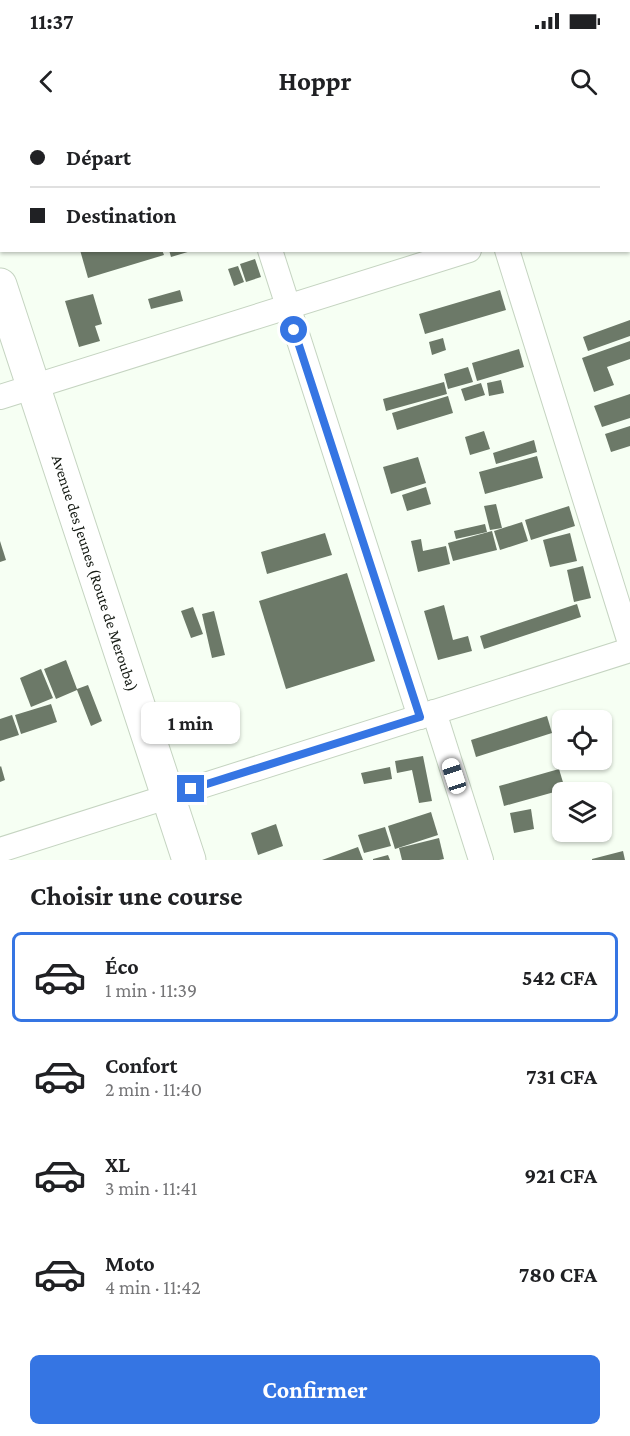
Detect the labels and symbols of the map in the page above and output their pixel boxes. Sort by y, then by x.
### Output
route start [280,316,307,343]
street label: Avenue des Jeunes (Route de Merouba) [48,453,141,694]
callout: 1 min [142,702,240,744]
car [440,756,468,796]
route end [177,775,204,802]

